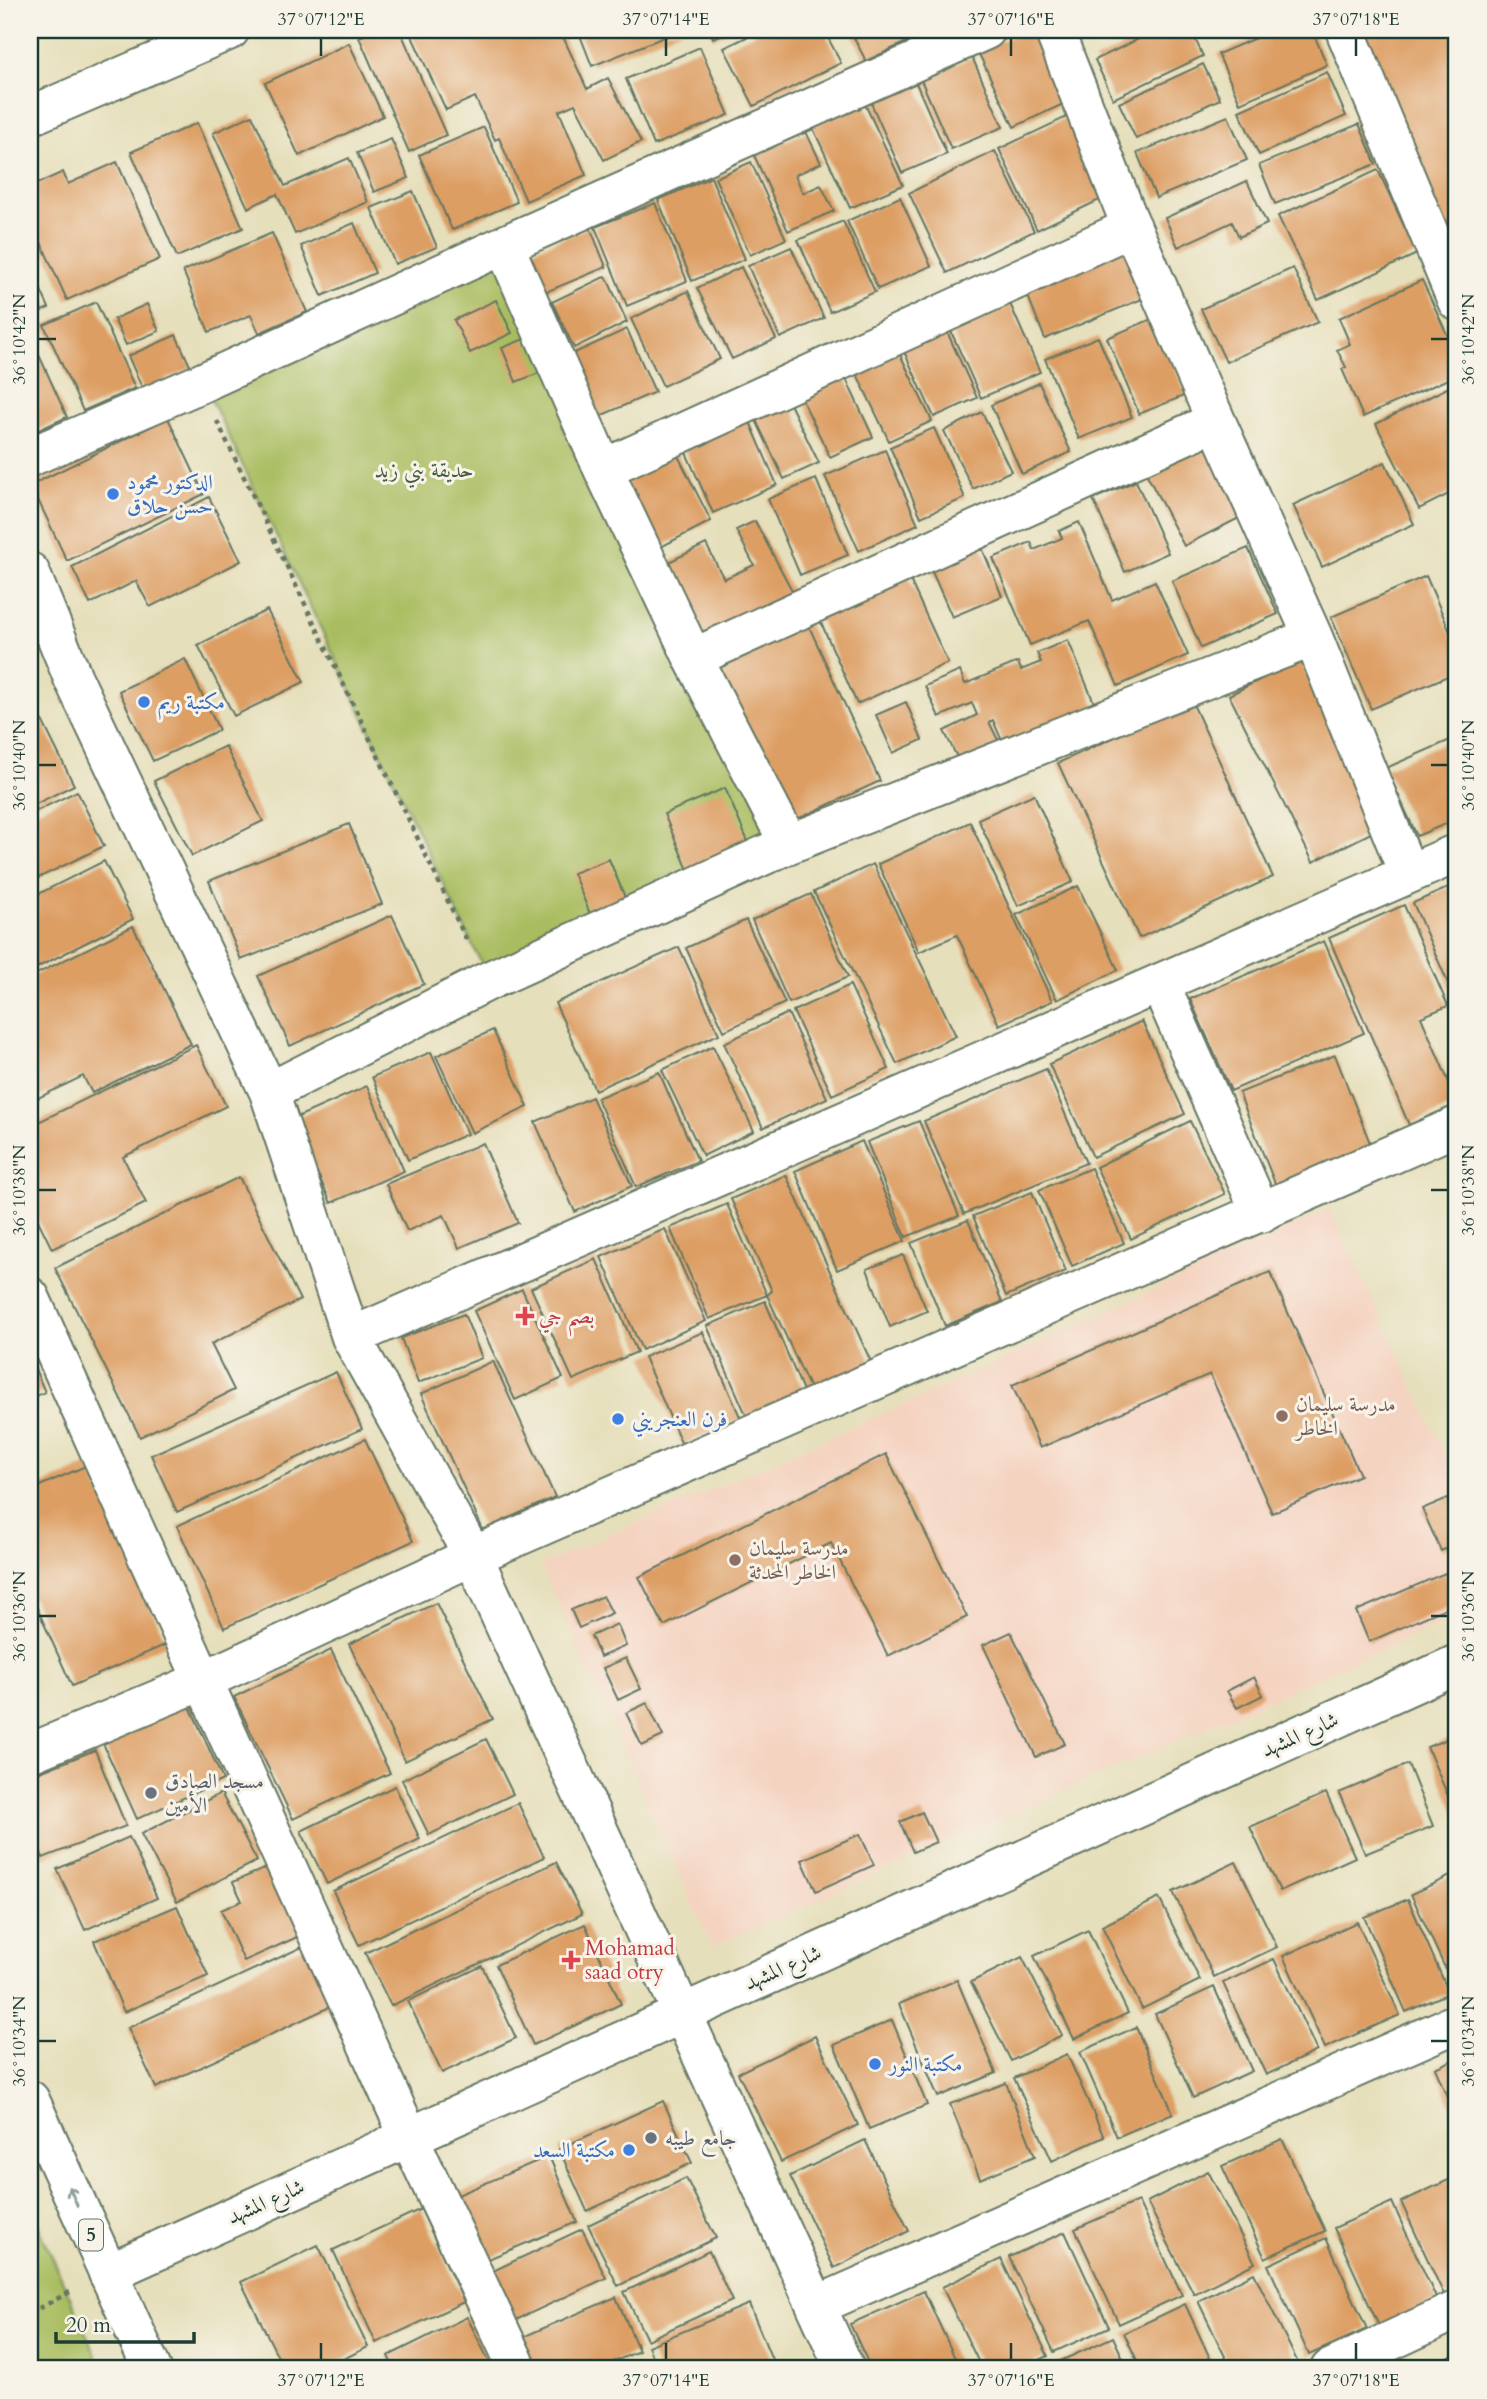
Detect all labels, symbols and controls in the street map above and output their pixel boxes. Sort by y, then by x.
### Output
text: 37°07'12"E [277,7,365,32]
text: 37°07'14"E [622,7,710,32]
text: 37°07'16"E [967,7,1055,32]
text: 37°07'18"E [1312,7,1400,32]
text: 36°10'42"N [7,293,32,385]
text: 36°10'42"N [1456,293,1481,385]
park label: حديقة بني زيد [375,456,473,489]
place label: الدكتور محمود حسن حلاق [127,468,213,521]
marker: الدكتور محمود حسن حلاق [105,486,121,502]
place label: مكتبة ريم [158,688,225,720]
marker: مكتبة ريم [136,694,152,710]
text: 36°10'40"N [7,719,32,811]
text: 36°10'40"N [1456,719,1481,811]
text: 36°10'38"N [7,1144,32,1236]
text: 36°10'38"N [1456,1144,1481,1236]
place label: بصم جي [539,1302,594,1337]
marker: بصم جي [517,1308,533,1324]
place label: مدرسة سليمان الخاطر [1294,1390,1396,1443]
place label: فرن العنجريني [632,1405,727,1438]
marker: مدرسة سليمان الخاطر [1274,1408,1290,1424]
marker: فرن العنجريني [610,1411,626,1427]
place label: مدرسة سليمان الخاطر المحدثة [749,1534,849,1587]
marker: مدرسة سليمان الخاطر المحدثة [727,1552,743,1568]
text: 36°10'36"N [7,1570,32,1662]
text: 36°10'36"N [1456,1570,1481,1662]
street label: شارع المشهد [1257,1705,1344,1768]
place label: مسجد الصادق الأمين [165,1767,264,1820]
marker: مسجد الصادق الأمين [143,1785,159,1801]
place label: Mohamad saad otry [585,1934,675,1987]
street label: شارع المشهد [740,1938,827,2001]
marker: Mohamad saad otry [563,1952,579,1968]
text: 36°10'34"N [7,1995,32,2087]
text: 36°10'34"N [1456,1995,1481,2087]
place label: مكتبة النور [887,2050,962,2079]
marker: مكتبة النور [867,2056,883,2072]
place label: جامع طيبه [665,2124,737,2157]
marker: جامع طيبه [643,2130,659,2146]
place label: مكتبة السعد [533,2136,615,2165]
marker: مكتبة السعد [621,2142,637,2158]
street label: شارع المشهد [223,2172,310,2235]
one-way arrow [66,2185,79,2207]
road number: 5 [79,2220,103,2250]
scale bar [56,2301,194,2345]
text: 20 m [66,2311,111,2340]
text: 37°07'12"E [277,2368,365,2393]
text: 37°07'14"E [622,2368,710,2393]
text: 37°07'16"E [967,2368,1055,2393]
text: 37°07'18"E [1312,2368,1400,2393]

